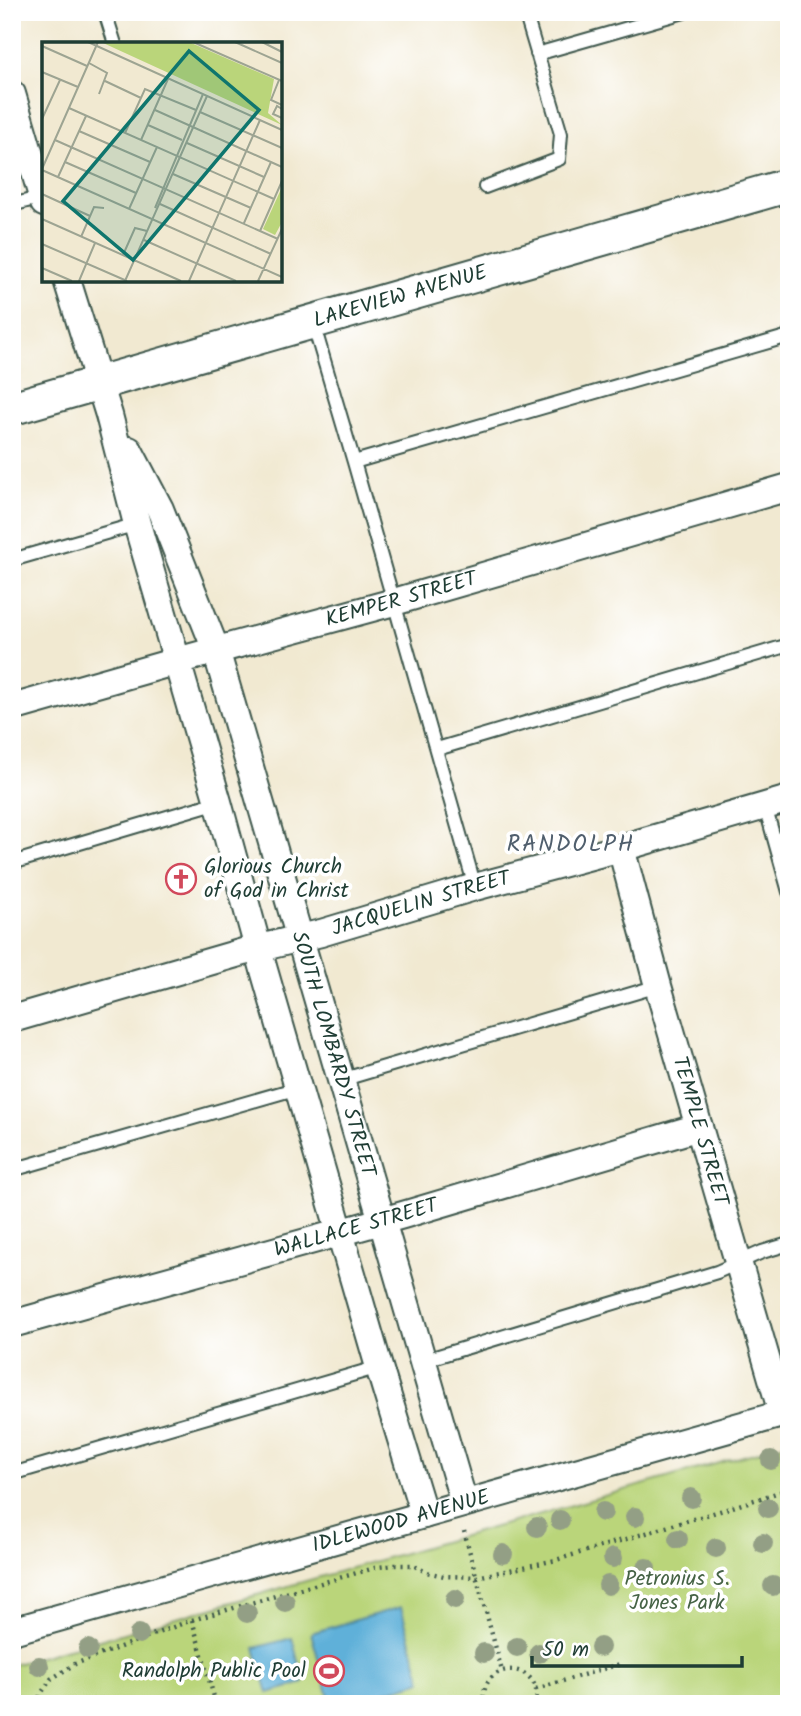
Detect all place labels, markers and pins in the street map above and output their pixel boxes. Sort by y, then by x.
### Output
place label: Glorious Church of God in Christ [204,851,349,908]
church icon: Glorious Church of God in Christ [164,862,198,896]
sports icon: Randolph Public Pool [312,1654,346,1688]
place label: Randolph Public Pool [122,1655,306,1688]

